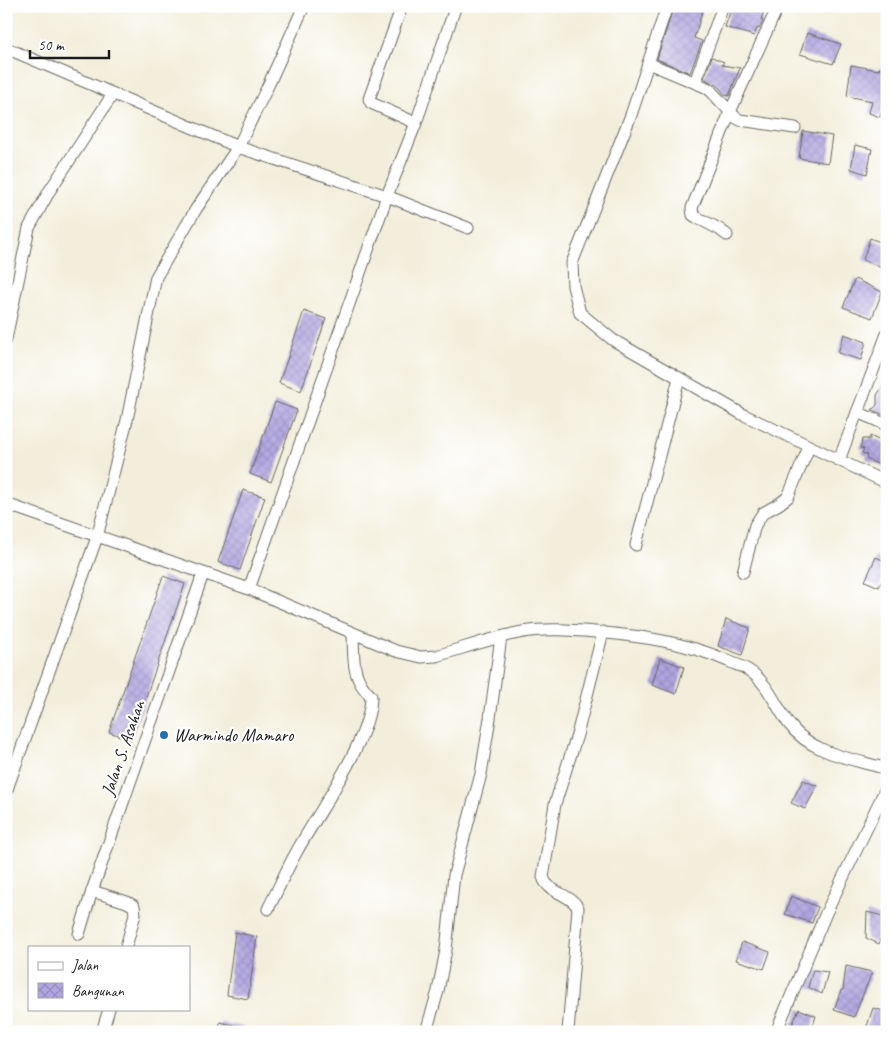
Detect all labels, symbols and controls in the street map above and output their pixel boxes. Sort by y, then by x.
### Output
scale bar [30,28,109,60]
text: 50 m [38,36,65,55]
street label: Jalan S. Asahan [96,697,150,799]
place label: Warmindo Mamaro [174,724,295,746]
marker: Warmindo Mamaro [158,729,170,741]
legend [28,946,190,1010]
text: Jalan [71,956,99,975]
text: Bangunan [72,982,125,1001]

